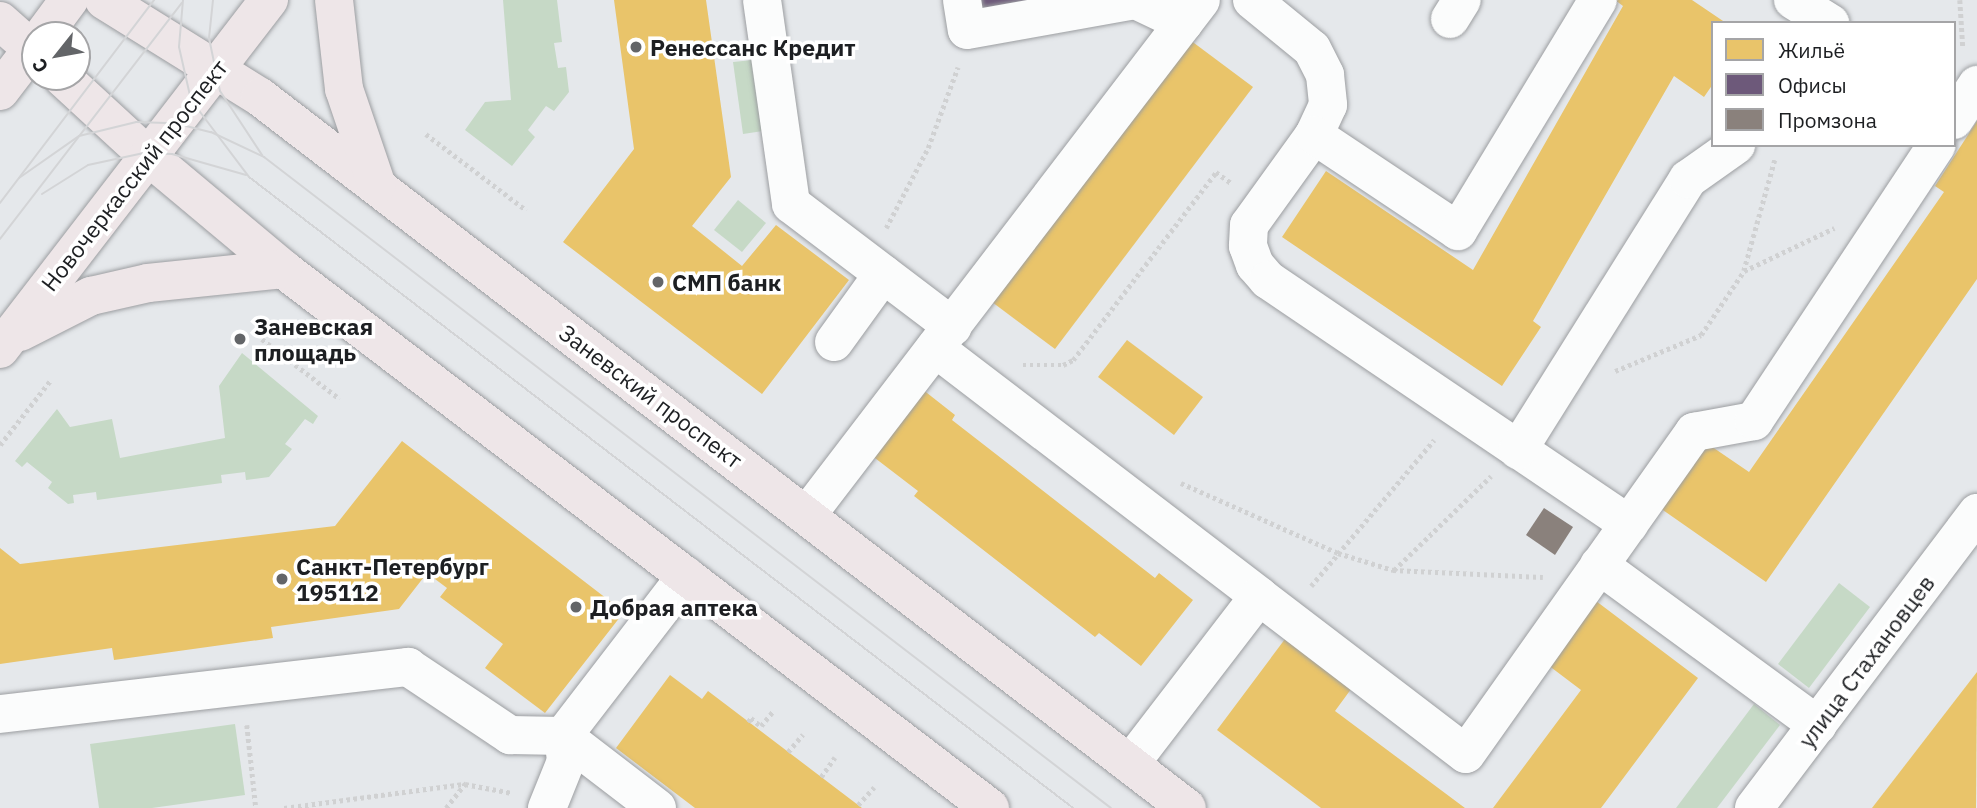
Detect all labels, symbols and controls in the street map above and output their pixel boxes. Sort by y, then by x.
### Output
north arrow [21,21,91,91]
legend [1711,21,1956,147]
place label: Ренессанс Кредит [650,33,856,61]
text: Жильё [1778,36,1845,64]
marker: Ренессанс Кредит [628,39,644,55]
text: С [26,54,53,77]
street label: Новочеркасский проспект [35,54,233,296]
text: Офисы [1778,71,1847,99]
text: Промзона [1778,106,1877,134]
place label: СМП банк [672,268,781,296]
marker: СМП банк [650,274,666,290]
place label: Заневская площадь [254,312,373,366]
street label: Заневский проспект [554,318,748,474]
marker: Заневская площадь [232,331,248,347]
place label: Санкт-Петербург 195112 [296,552,489,606]
street label: улица Стахановцев [1792,569,1940,753]
marker: Санкт-Петербург 195112 [274,571,290,587]
place label: Добрая аптека [590,593,758,621]
marker: Добрая аптека [568,599,584,615]

